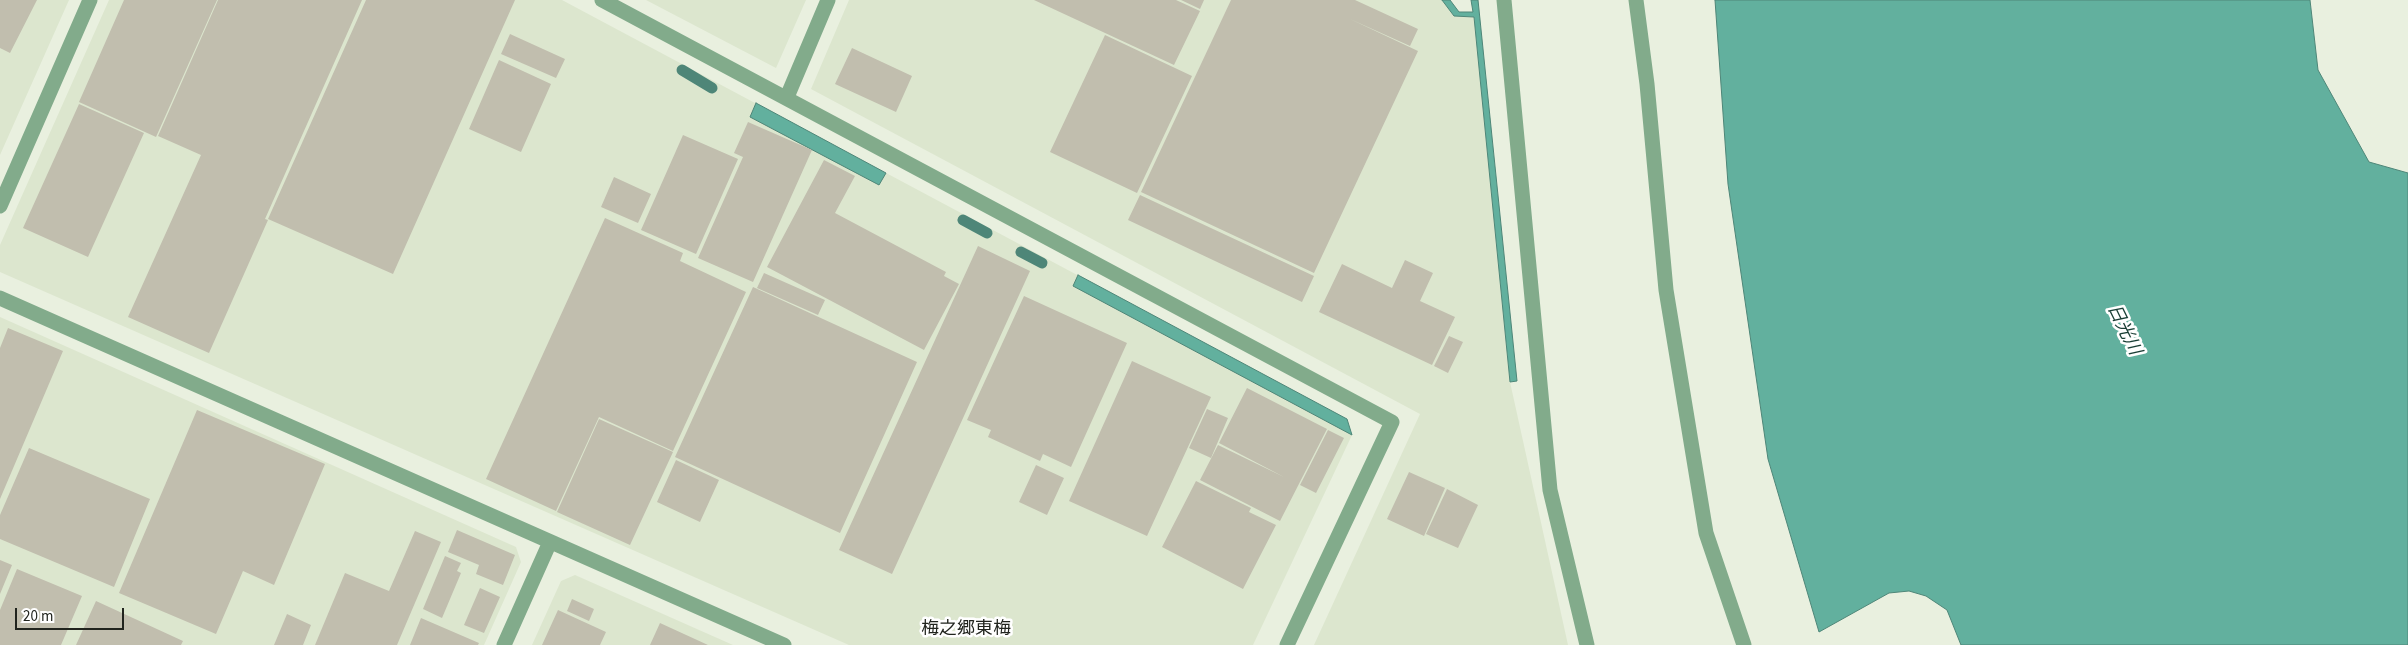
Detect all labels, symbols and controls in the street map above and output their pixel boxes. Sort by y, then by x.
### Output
water label: 日光川 [2101,301,2145,359]
scale bar [18,598,126,630]
text: 20 m [23,606,53,627]
district label: 梅之郷東梅 [921,619,1011,641]

